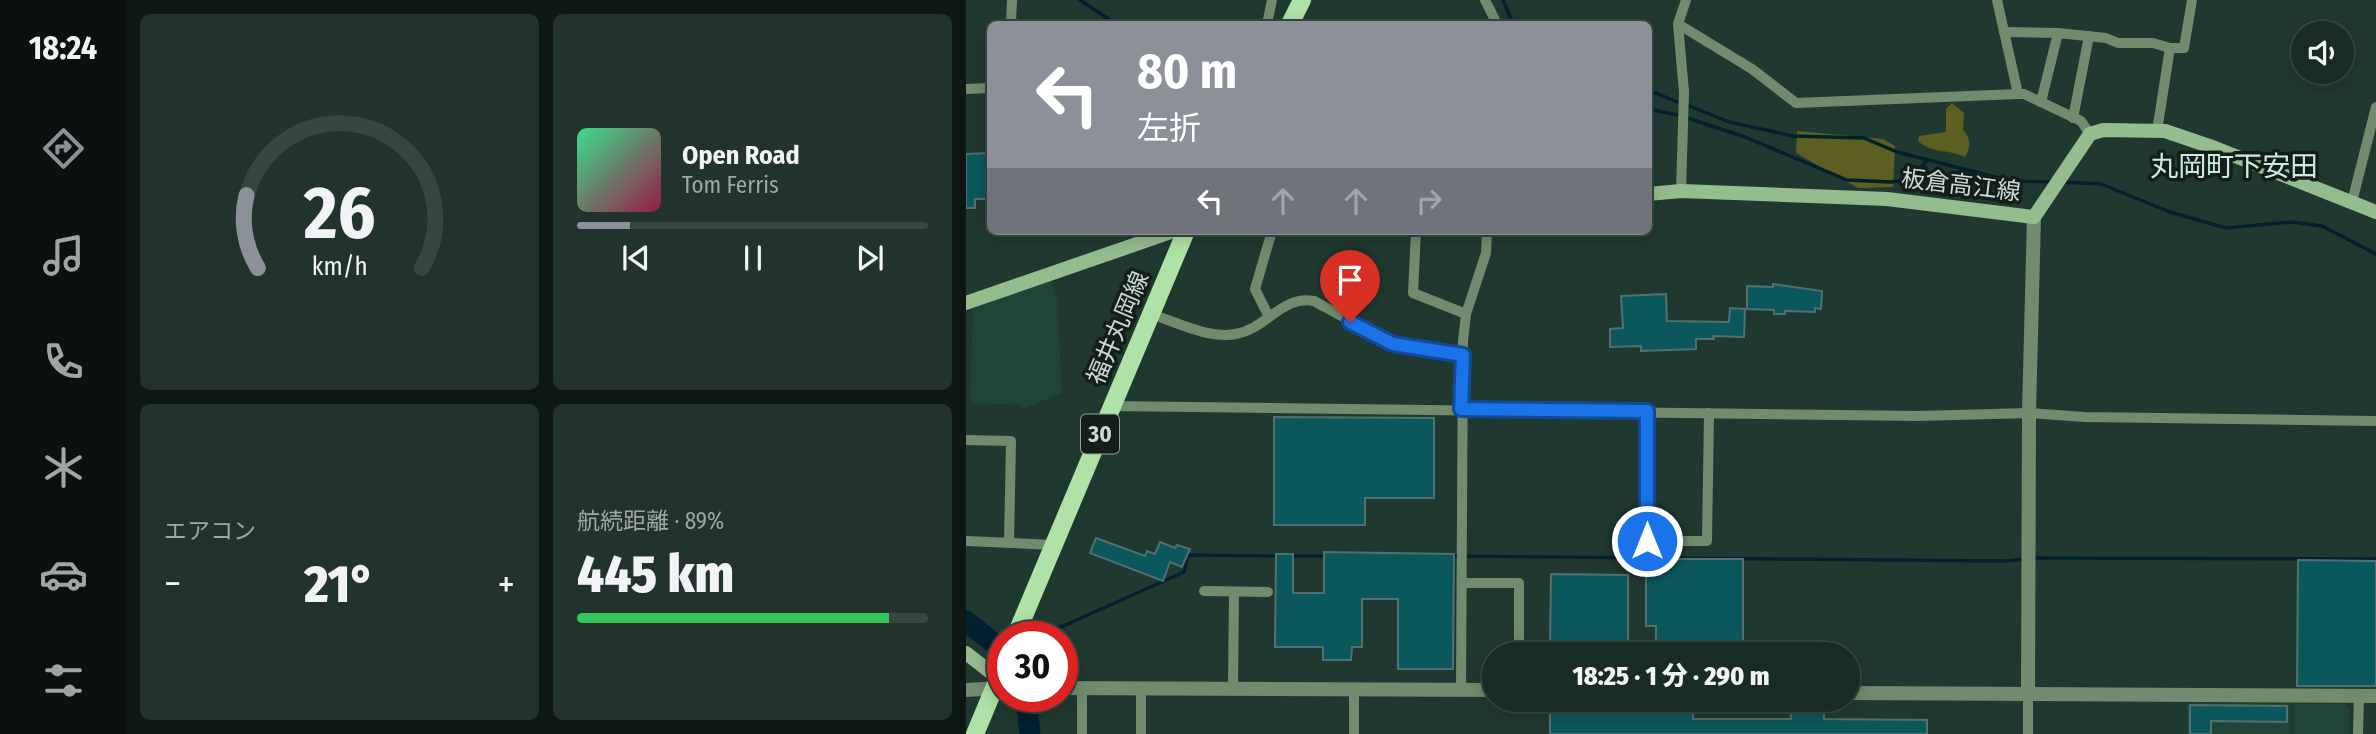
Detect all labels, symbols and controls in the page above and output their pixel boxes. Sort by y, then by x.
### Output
map controls [2291,21,2354,84]
button: sound [2291,21,2354,84]
text: 18:24 [29,29,97,67]
text: 80 m [1137,42,1237,101]
icon: left [1022,49,1113,140]
text: 左折 [1137,109,1201,147]
icon: directions [39,124,88,173]
text: Open Road [682,140,800,171]
district label: 丸岡町下安田 [2150,150,2318,183]
street label: 板倉高江線 [1900,164,2022,206]
text: 26 [303,171,375,258]
text: Tom Ferris [682,171,779,199]
icon: left [1191,182,1229,220]
icon: ahead [1264,182,1302,220]
icon: ahead [1337,182,1375,220]
icon: right [1410,182,1448,220]
icon: music [39,231,88,280]
icon: previous [617,239,655,277]
icon: pause [734,239,772,277]
icon: next [851,239,889,277]
pin [1320,250,1380,322]
text: km/h [312,252,367,282]
icon: arrive [1331,261,1369,299]
street label: 福井丸岡線 [1082,267,1154,389]
icon: phone [39,337,88,386]
road number: 30 [1081,414,1119,454]
icon: climate [39,443,88,492]
position arrow [1610,504,1684,578]
text: 航続距離 · 89% [577,507,724,535]
text: エアコン [164,517,256,545]
text: 445 km [577,543,734,606]
icon: car [39,550,88,599]
text: 21° [304,553,375,616]
text: − [164,561,181,607]
text: + [498,561,515,607]
speed limit sign: 30 [987,621,1078,712]
icon: filters [39,656,88,705]
text: 18:25 · 1 分 · 290 m [1573,661,1769,692]

